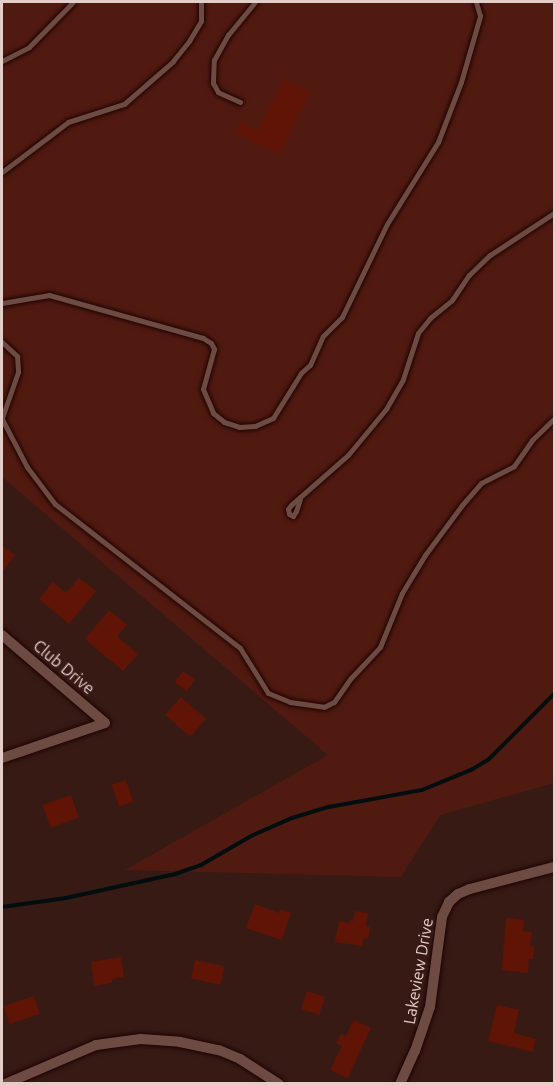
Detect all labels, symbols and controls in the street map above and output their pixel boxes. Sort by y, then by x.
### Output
street label: Club Drive [29,636,99,698]
street label: Lakeview Drive [399,916,437,1026]

